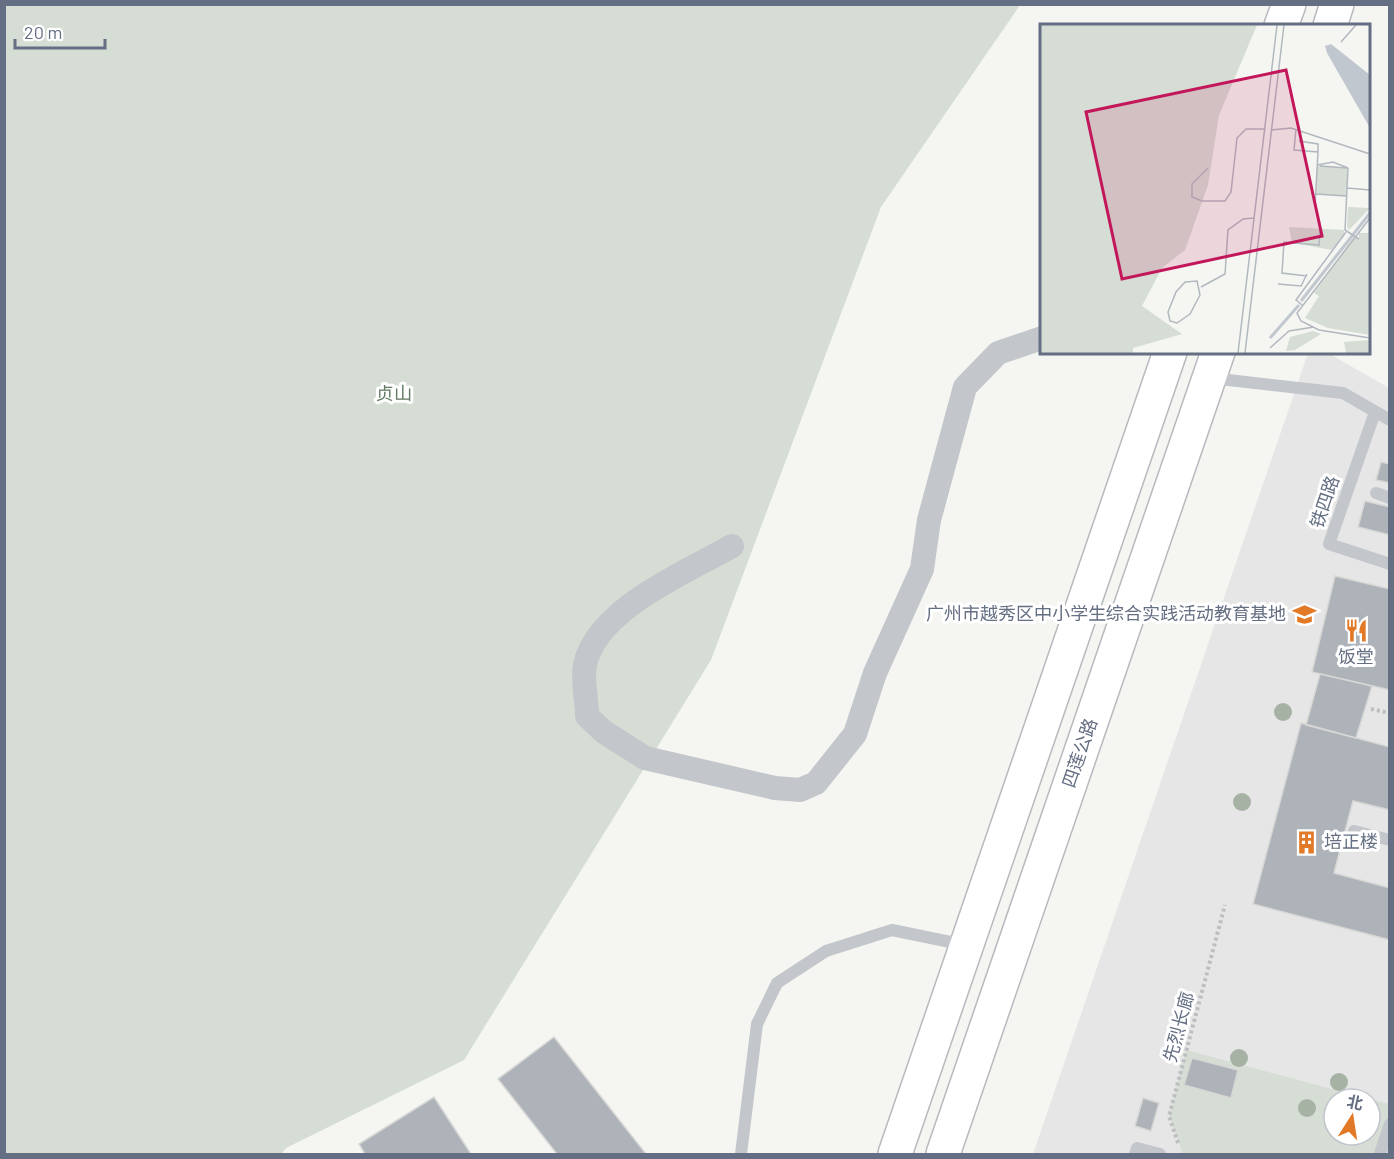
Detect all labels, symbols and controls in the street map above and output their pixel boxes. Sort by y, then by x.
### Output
scale bar [15,12,105,50]
text: 20 m [24,21,62,43]
inset map [1040,24,1370,354]
park label: 贞山 [376,382,412,404]
street label: 铁四路 [1305,473,1343,531]
school or university icon: 广州市越秀区中小学生综合实践活动教育基地 [1291,601,1317,627]
place label: 广州市越秀区中小学生综合实践活动教育基地 [926,602,1286,624]
restaurant icon: 饭堂 [1343,618,1369,644]
place label: 饭堂 [1338,645,1374,667]
street label: 四莲公路 [1057,715,1101,790]
building icon: 培正楼 [1293,829,1319,855]
place label: 培正楼 [1324,830,1378,852]
street label: 先烈长廊 [1158,989,1198,1064]
north arrow [1322,1087,1382,1147]
text: 北 [1345,1091,1365,1113]

